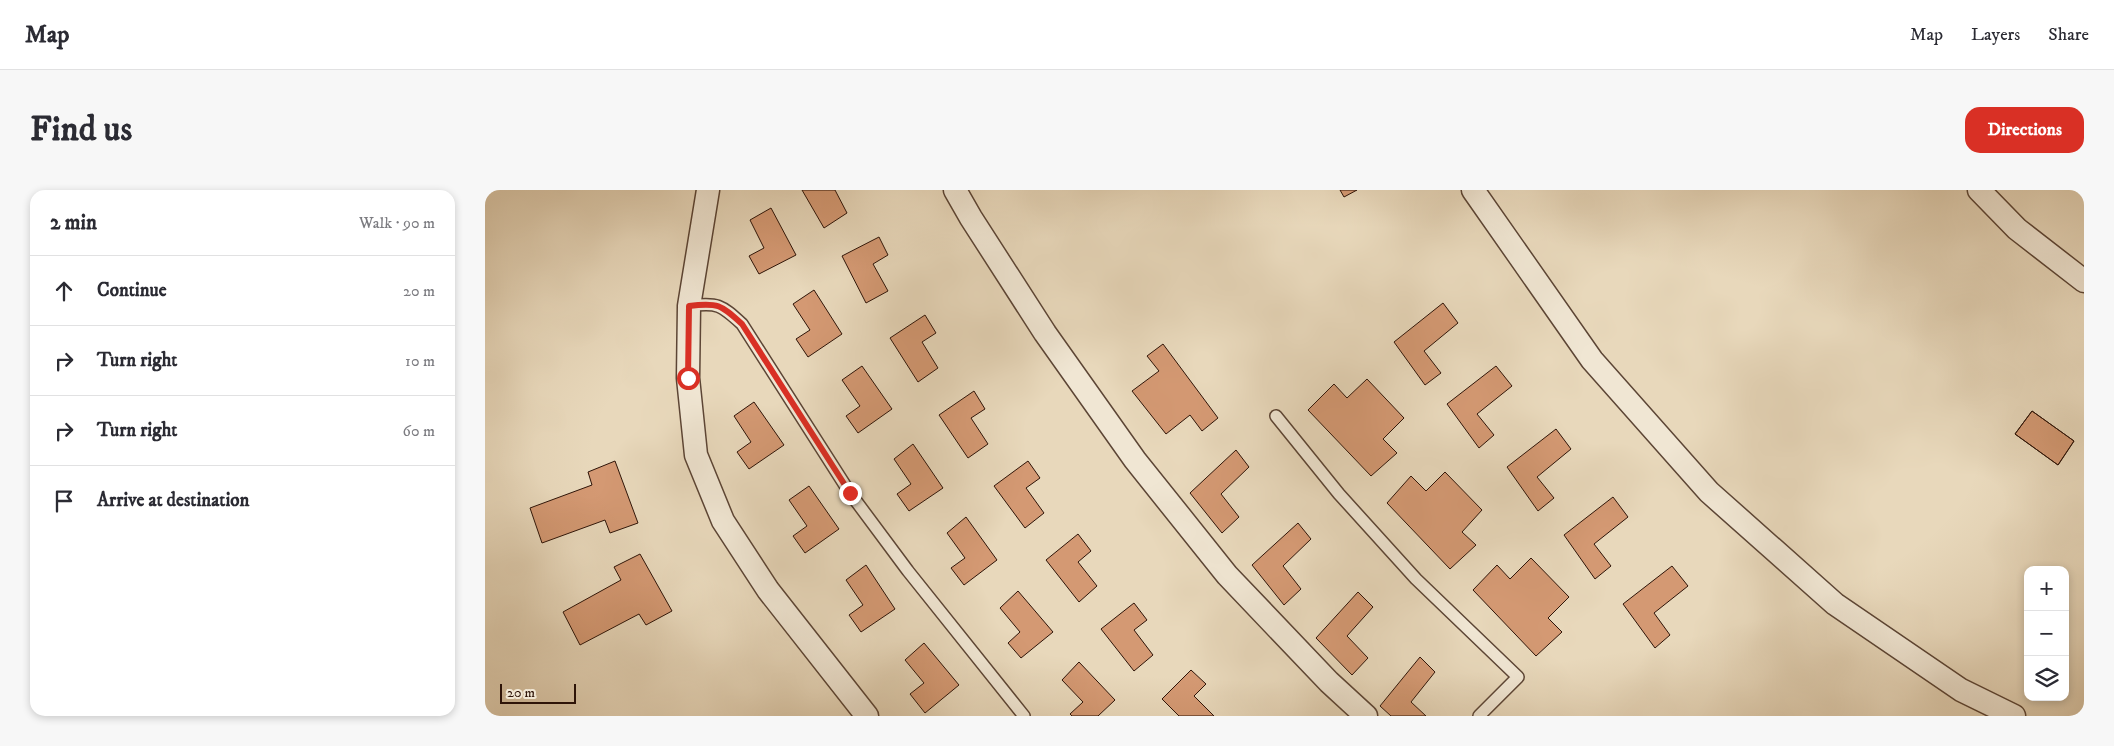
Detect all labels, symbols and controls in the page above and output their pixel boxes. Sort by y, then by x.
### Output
text: Map [25,20,69,50]
text: Map [1910,24,1943,46]
text: Layers [1971,24,2020,46]
text: Share [2048,24,2089,46]
button: Directions [1965,107,2084,153]
text: Find us [30,108,132,152]
text: 2 min [50,210,97,236]
text: Walk · 90 m [359,213,435,233]
icon: ahead [50,277,78,305]
text: Continue [97,279,167,302]
text: 20 m [403,281,435,301]
icon: right [50,347,78,375]
text: Turn right [97,349,177,372]
text: 10 m [405,351,435,371]
route start [677,367,700,390]
icon: right [50,417,78,445]
text: Turn right [97,419,177,442]
text: 60 m [403,421,435,441]
route end [839,482,862,505]
icon: arrive [50,487,78,515]
text: Arrive at destination [97,489,249,512]
map controls [2024,566,2069,701]
button: + [2024,566,2069,611]
button: − [2024,611,2069,656]
button: layers [2024,656,2069,701]
scale bar [500,681,576,704]
text: 20 m [507,684,535,702]

